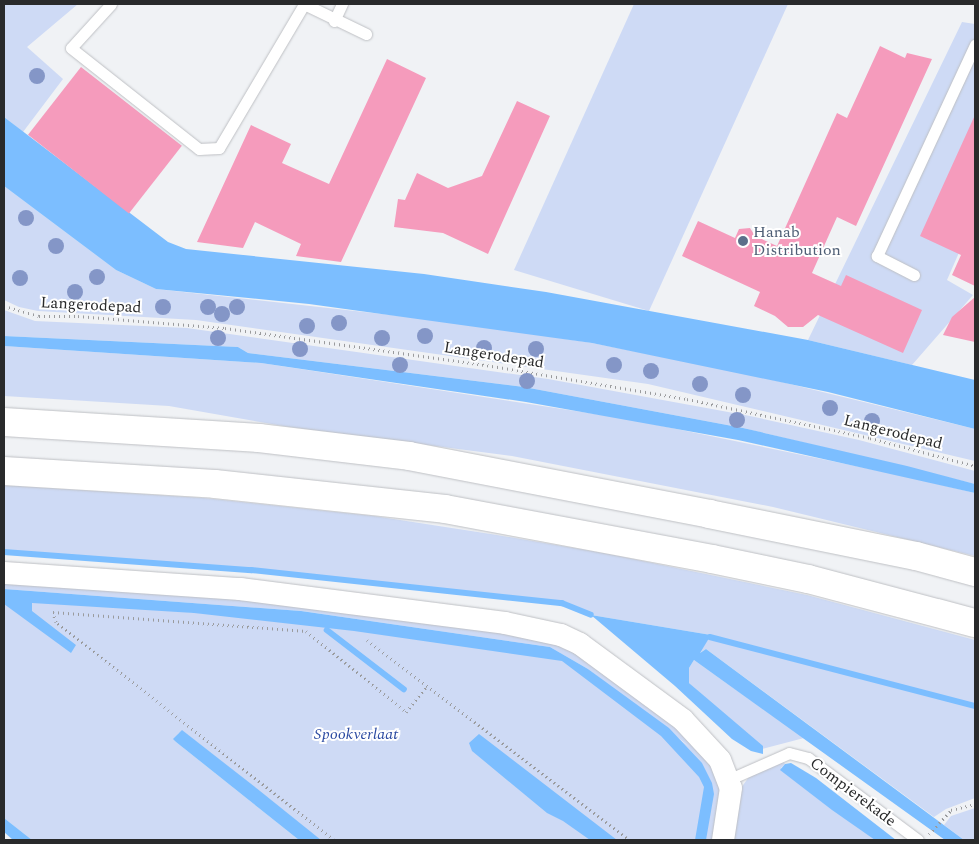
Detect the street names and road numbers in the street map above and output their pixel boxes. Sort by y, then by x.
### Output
street label: Langerodepad [40,293,142,317]
street label: Langerodepad [443,338,545,372]
street label: Langerodepad [842,410,944,454]
street label: Compierekade [806,753,900,831]

